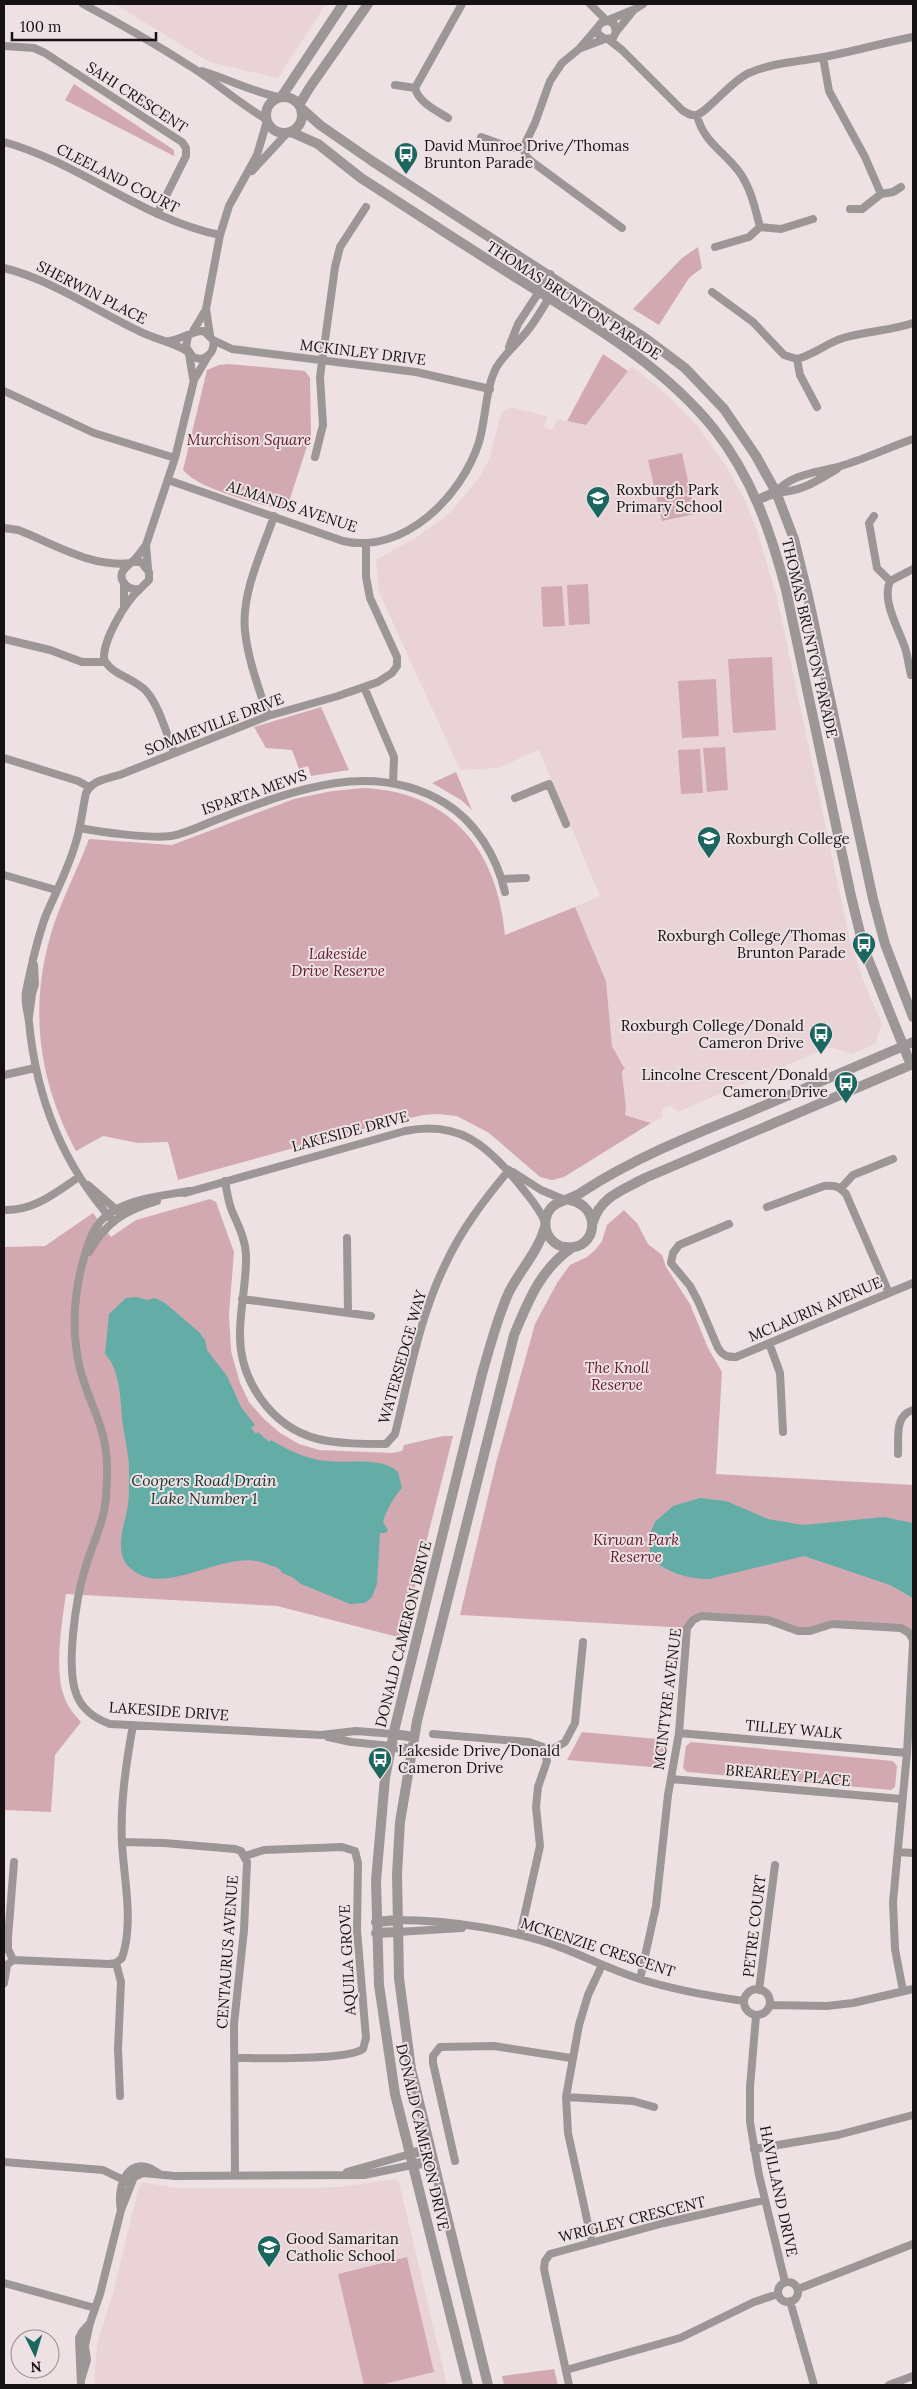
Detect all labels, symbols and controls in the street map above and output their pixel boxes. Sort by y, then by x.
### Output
scale bar [12,10,156,42]
text: 100 m [20,17,61,36]
street label: SAHI CRESCENT [83,57,192,137]
place label: David Munroe Drive/Thomas Brunton Parade [424,136,629,172]
street label: CLEELAND COURT [53,139,183,217]
bus stop icon: David Munroe Drive/Thomas Brunton Parade [393,141,419,175]
street label: THOMAS BRUNTON PARADE [483,236,665,364]
street label: SHERWIN PLACE [34,256,150,328]
street label: MCKINLEY DRIVE [299,335,427,369]
park label: Murchison Square [187,430,311,449]
street label: ALMANDS AVENUE [223,476,360,536]
place label: Roxburgh Park Primary School [616,480,723,516]
school or university icon: Roxburgh Park Primary School [585,485,611,519]
street label: THOMAS BRUNTON PARADE [778,536,842,740]
street label: SOMMEVILLE DRIVE [142,689,286,759]
street label: ISPARTA MEWS [199,765,309,819]
school or university icon: Roxburgh College [696,825,722,859]
place label: Roxburgh College [726,829,850,848]
place label: Roxburgh College/Thomas Brunton Parade [657,926,846,962]
bus stop icon: Roxburgh College/Thomas Brunton Parade [851,931,877,965]
park label: Lakeside Drive Reserve [291,944,385,980]
place label: Roxburgh College/Donald Cameron Drive [621,1016,804,1052]
bus stop icon: Roxburgh College/Donald Cameron Drive [808,1021,834,1055]
place label: Lincolne Crescent/Donald Cameron Drive [641,1065,828,1101]
bus stop icon: Lincolne Crescent/Donald Cameron Drive [833,1070,859,1104]
street label: LAKESIDE DRIVE [289,1106,411,1156]
street label: MCLAURIN AVENUE [745,1272,885,1346]
street label: WATERSEDGE WAY [374,1288,430,1426]
park label: The Knoll Reserve [585,1358,650,1394]
water label: Coopers Road Drain Lake Number 1 [131,1470,277,1508]
park label: Kirwan Park Reserve [593,1530,679,1566]
street label: DONALD CAMERON DRIVE [371,1539,435,1729]
street label: MCINTYRE AVENUE [649,1627,685,1771]
street label: LAKESIDE DRIVE [108,1697,230,1725]
street label: TILLEY WALK [745,1715,844,1743]
place label: Lakeside Drive/Donald Cameron Drive [398,1741,560,1777]
bus stop icon: Lakeside Drive/Donald Cameron Drive [367,1746,393,1780]
street label: BREARLEY PLACE [725,1760,851,1790]
street label: PETRE COURT [738,1873,770,1978]
street label: CENTAURUS AVENUE [212,1875,242,2029]
street label: AQUILA GROVE [335,1904,359,2017]
street label: MCKENZIE CRESCENT [518,1913,678,1981]
street label: DONALD CAMERON DRIVE [392,2042,454,2232]
street label: HAVILLAND DRIVE [756,2124,802,2258]
street label: WRIGLEY CRESCENT [557,2191,708,2246]
place label: Good Samaritan Catholic School [286,2229,399,2265]
school or university icon: Good Samaritan Catholic School [256,2234,282,2268]
north arrow [10,2329,60,2379]
text: N [30,2358,42,2376]

